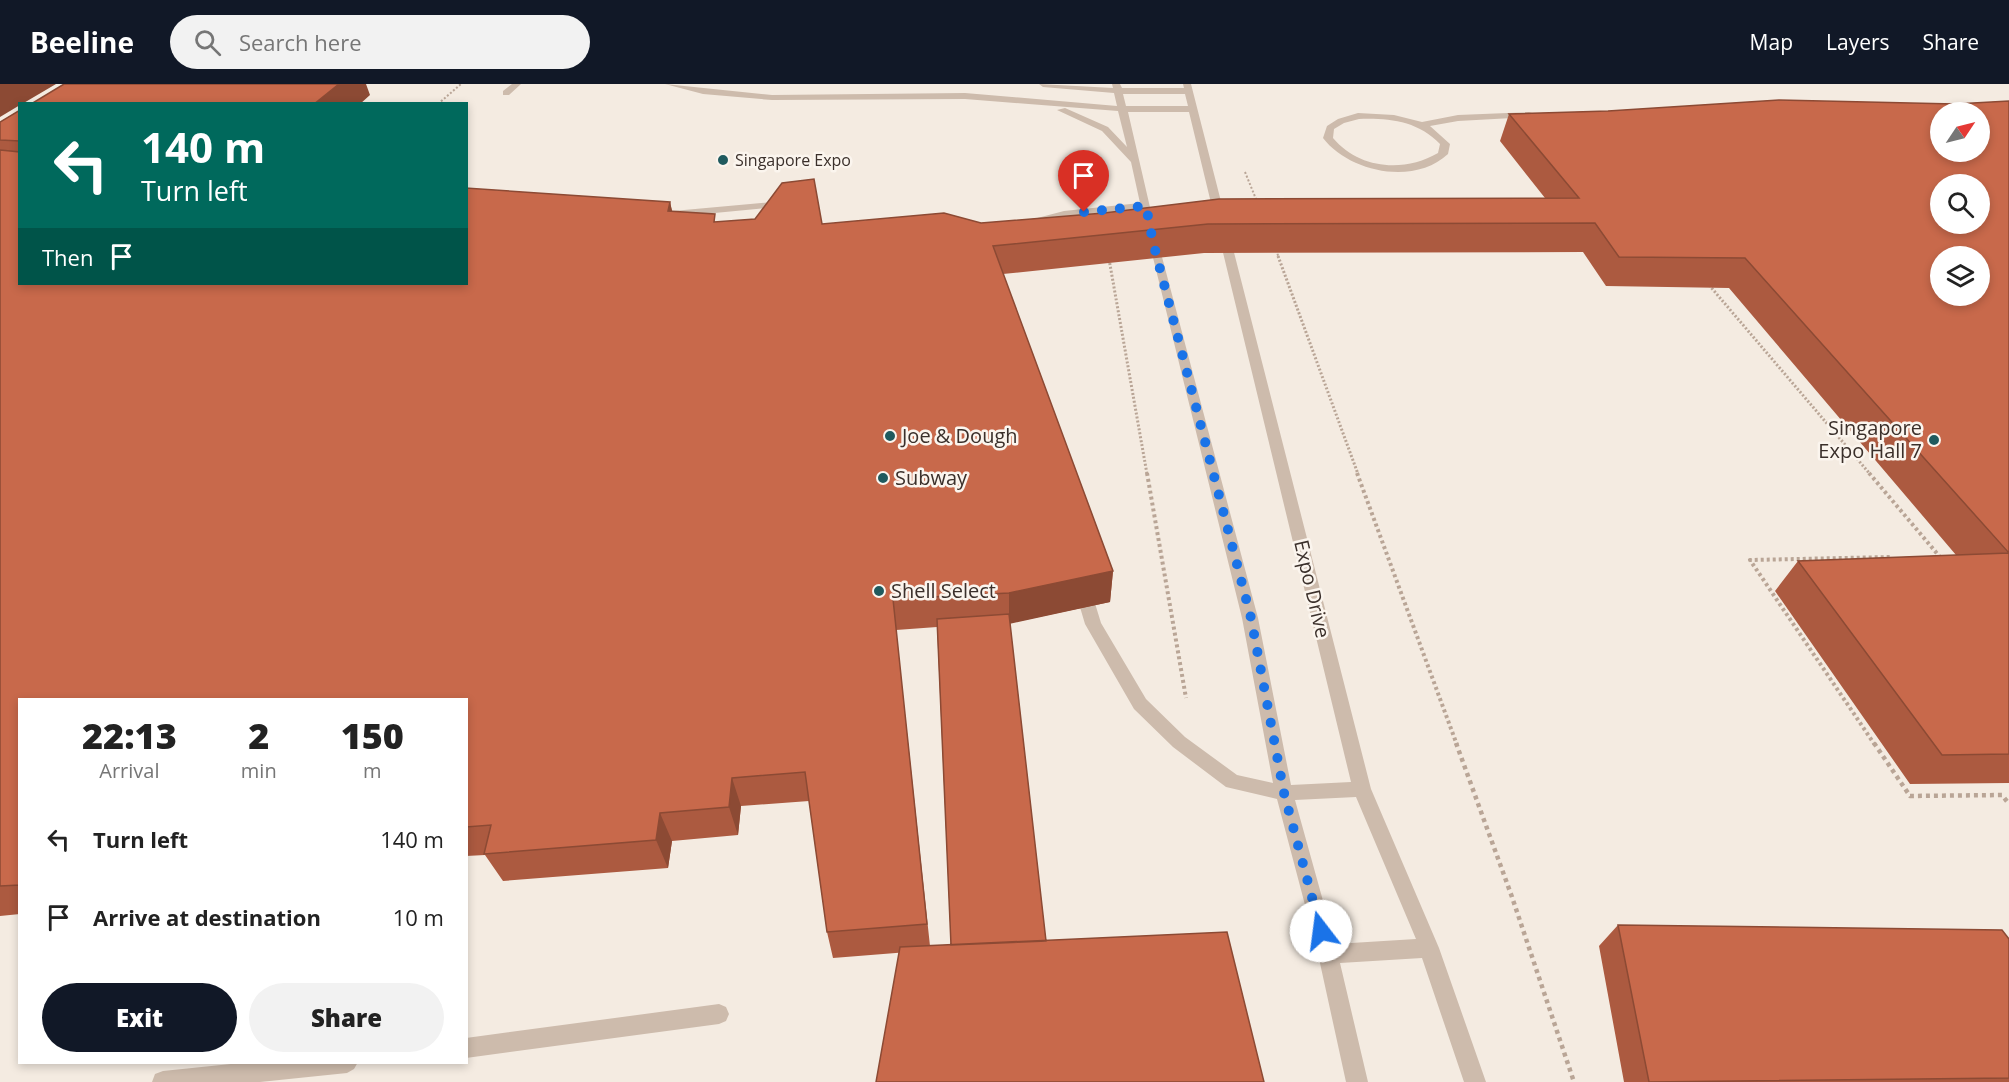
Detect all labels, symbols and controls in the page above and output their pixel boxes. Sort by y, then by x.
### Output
search box [170,15,590,69]
text: Beeline [30,23,134,61]
icon: search [191,26,224,59]
text: Search here [239,27,362,57]
text: Map [1750,28,1793,56]
text: Layers [1826,28,1890,56]
text: Share [1923,28,1979,56]
north arrow [1930,102,1990,162]
map controls [1930,102,1990,306]
text: 140 m [141,118,265,175]
icon: left [42,126,120,204]
place label: Singapore Expo [735,149,851,171]
pin [1058,150,1109,212]
marker: Singapore Expo [716,153,730,167]
icon: arrive [1067,159,1100,192]
text: Turn left [141,172,248,209]
button: search [1930,174,1990,234]
icon: arrive [105,240,138,273]
text: Then [42,242,93,272]
button: layers [1930,246,1990,306]
place label: Singapore Expo Hall 7 [1818,414,1922,464]
place label: Joe & Dough [900,422,1018,449]
marker: Joe & Dough [883,429,897,443]
marker: Singapore Expo Hall 7 [1927,433,1941,447]
place label: Subway [895,464,968,491]
marker: Subway [876,471,890,485]
street label: Expo Drive [1288,537,1337,641]
place label: Shell Select [891,577,996,604]
marker: Shell Select [872,584,886,598]
text: 22:13 [82,711,177,760]
text: 2 [248,711,269,760]
text: 150 [341,711,404,760]
text: Arrival [99,757,160,784]
text: min [241,757,277,784]
text: m [363,757,382,784]
icon: left [42,823,75,856]
text: Turn left [93,824,188,854]
text: 140 m [380,824,444,854]
position arrow [1289,899,1353,963]
icon: arrive [42,901,75,934]
text: Arrive at destination [93,902,321,932]
text: 10 m [393,902,444,932]
button: Exit [42,983,237,1052]
button: Share [249,983,444,1052]

